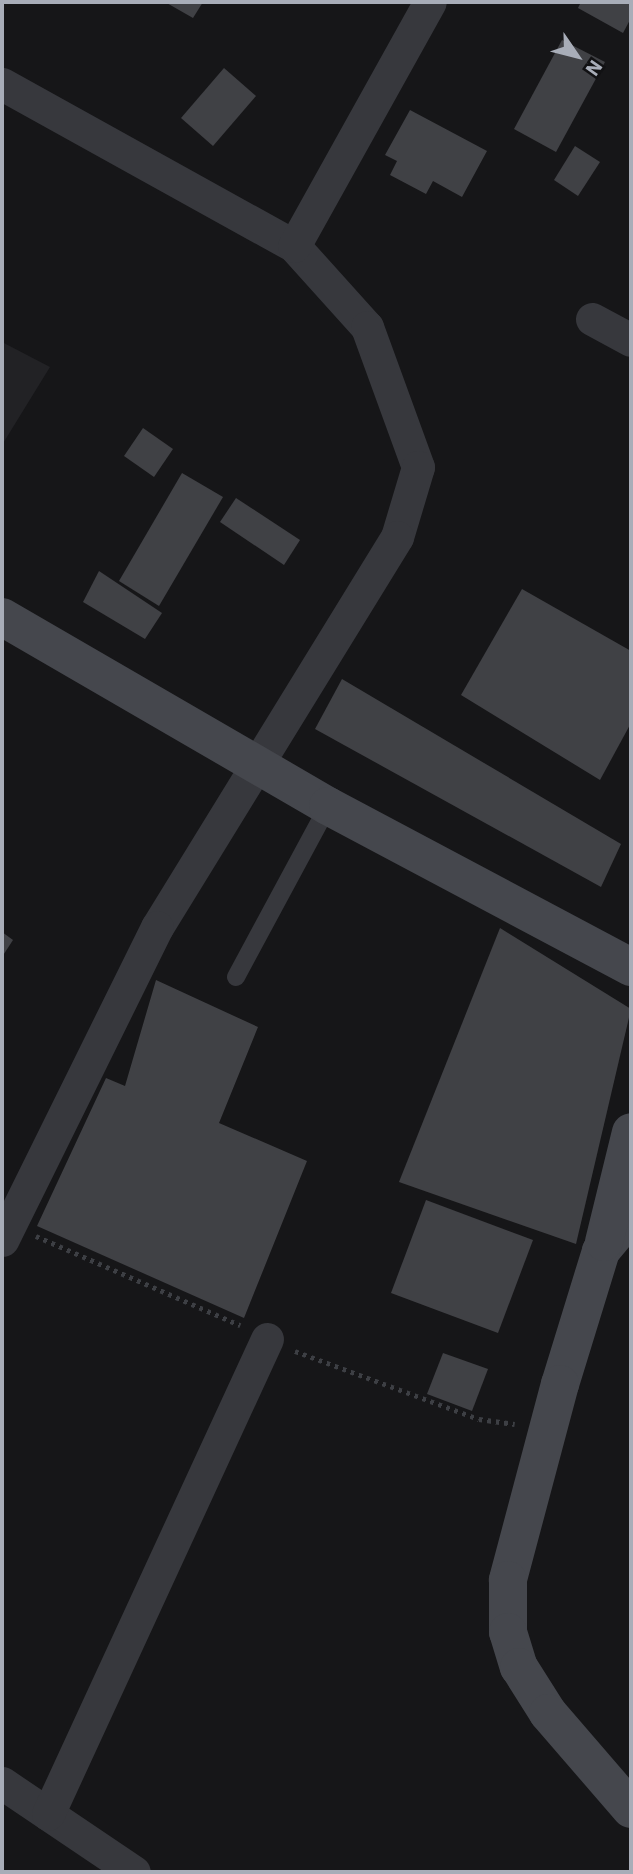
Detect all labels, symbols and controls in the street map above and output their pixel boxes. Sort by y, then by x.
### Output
north arrow [542,21,612,91]
text: N [580,56,608,81]

